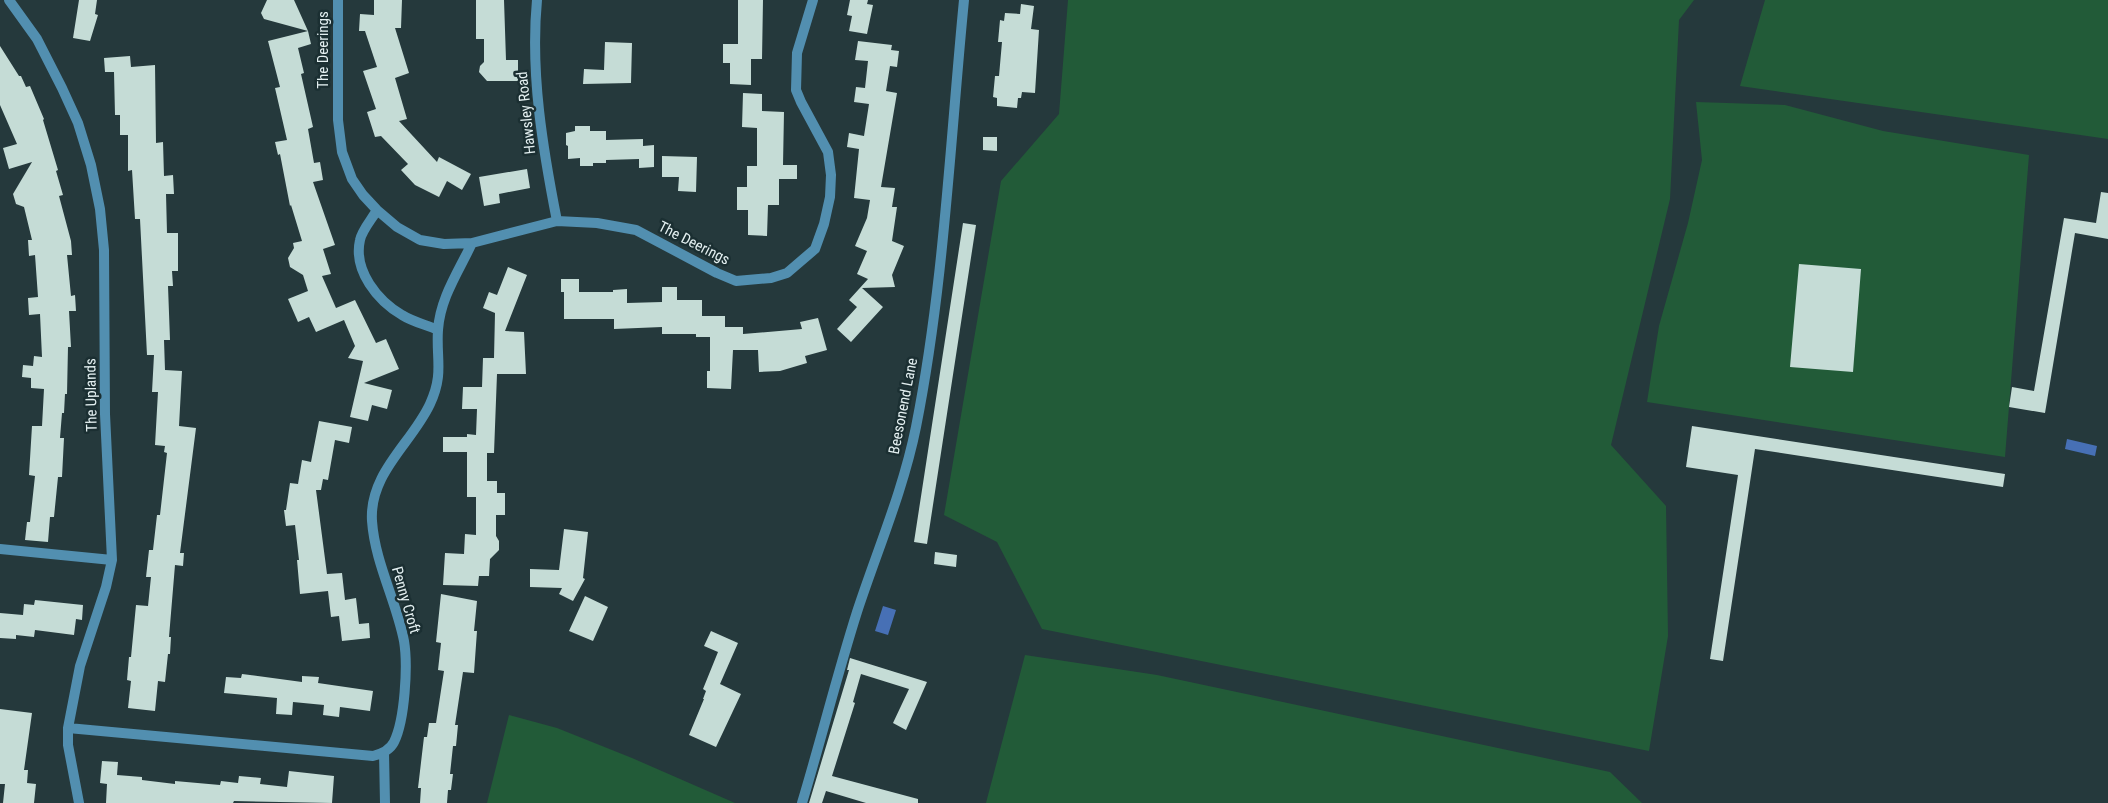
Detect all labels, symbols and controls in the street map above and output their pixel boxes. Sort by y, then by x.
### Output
street label: The Deerings [314,11,332,89]
street label: Hawsley Road [513,71,539,155]
street label: The Deerings [655,217,733,269]
street label: Beesonend Lane [885,356,921,456]
street label: The Uplands [81,358,101,432]
street label: Penny Croft [388,564,424,636]

